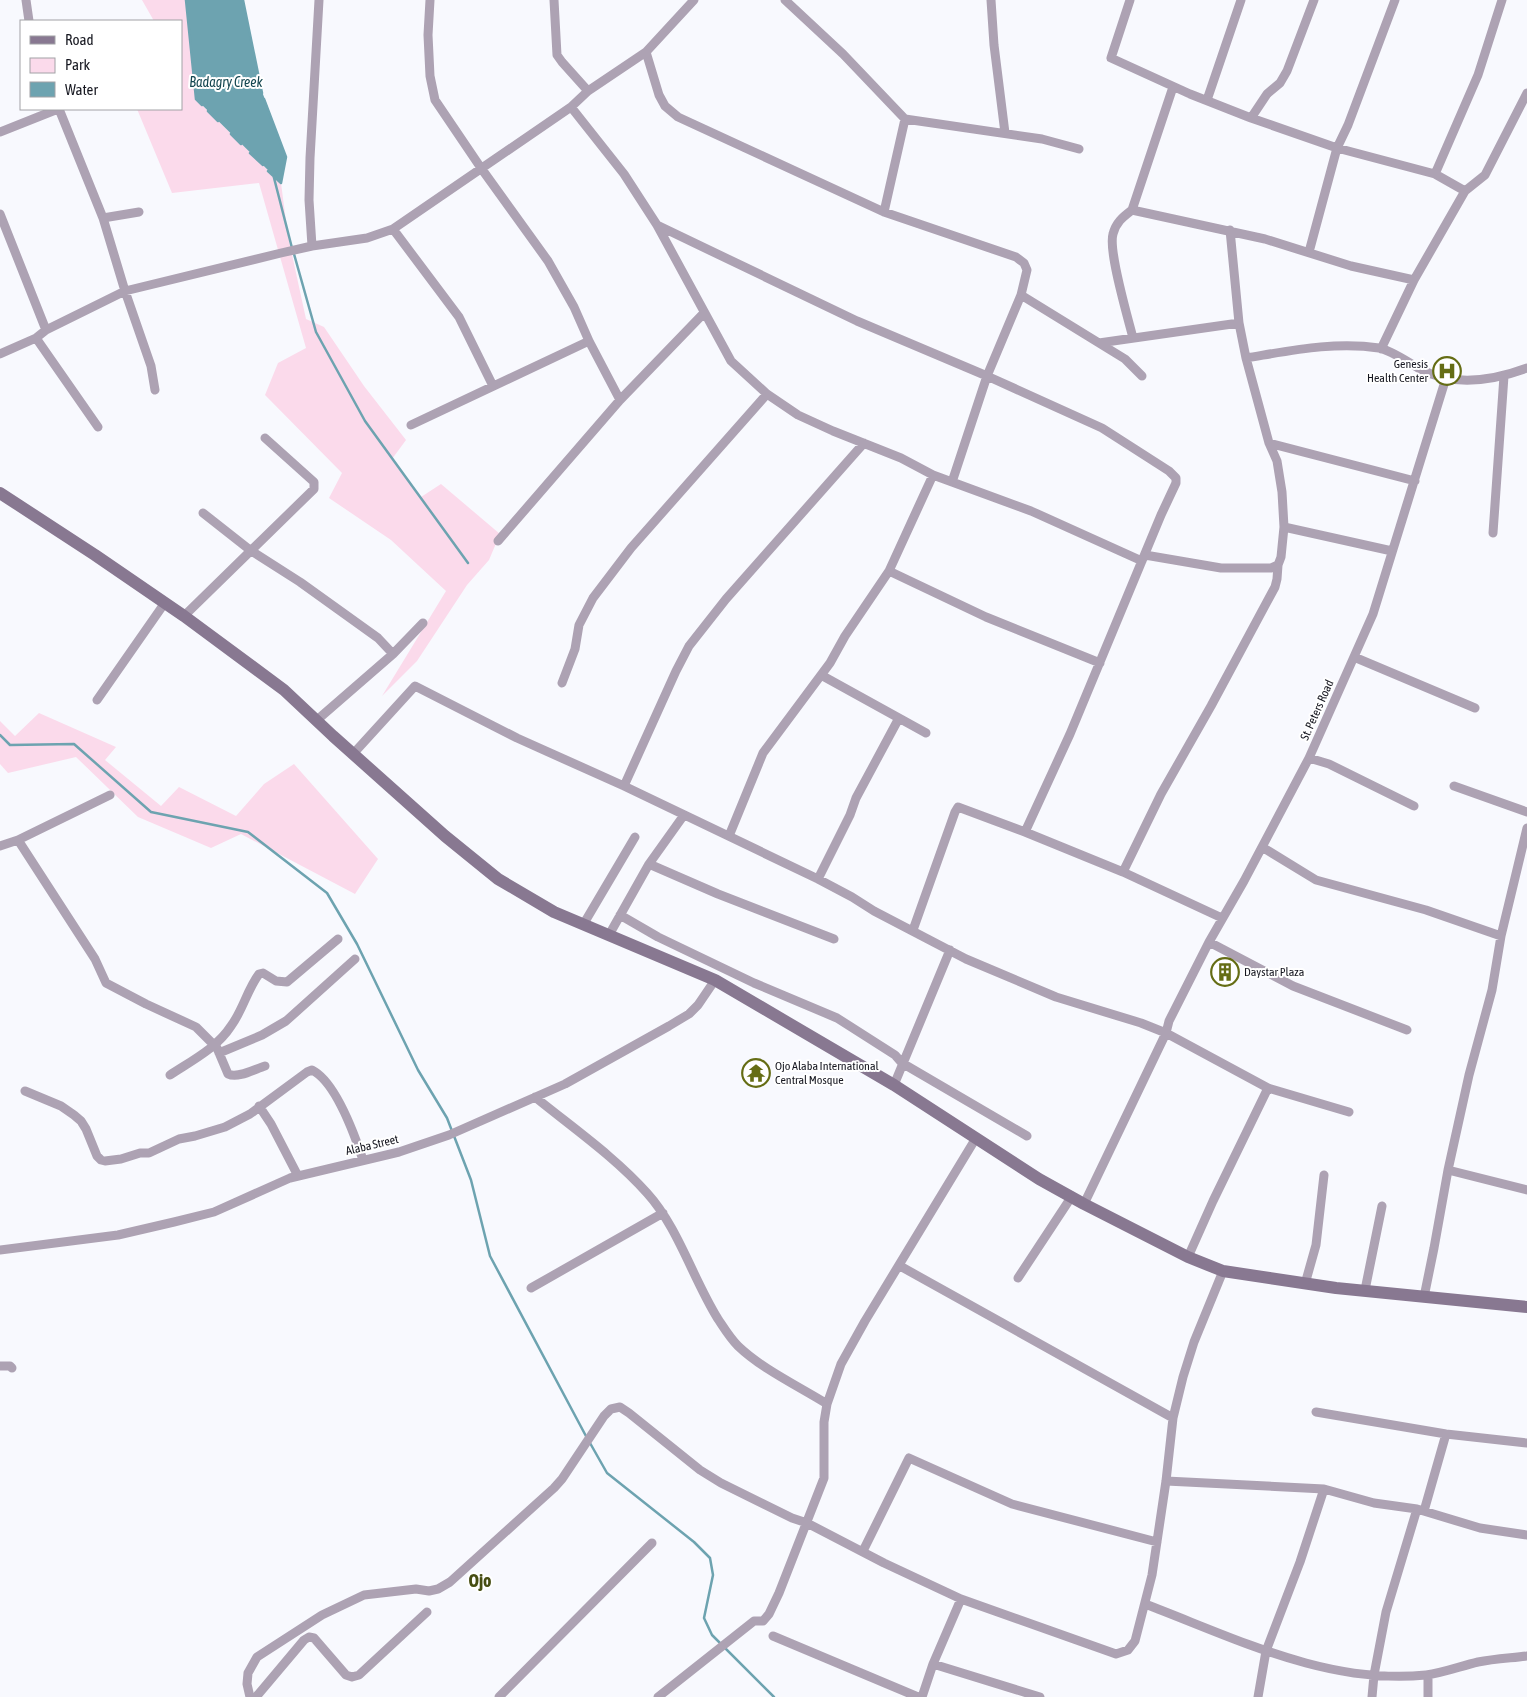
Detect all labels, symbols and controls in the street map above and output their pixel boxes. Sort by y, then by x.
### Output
legend [20,20,182,110]
text: Road [65,31,94,48]
text: Park [65,56,90,73]
water label: Badagry Creek [189,74,263,90]
text: Water [65,81,98,98]
hospital icon: Genesis Health Center [1432,356,1462,386]
place label: Genesis Health Center [1367,357,1428,385]
street label: St. Peters Road [1297,678,1337,742]
building icon: Daystar Plaza [1210,957,1240,987]
place label: Daystar Plaza [1244,965,1304,979]
temple icon: Ojo Alaba International Central Mosque [741,1058,771,1088]
place label: Ojo Alaba International Central Mosque [775,1059,879,1087]
street label: Alaba Street [344,1132,400,1158]
district label: Ojo [468,1570,492,1591]

